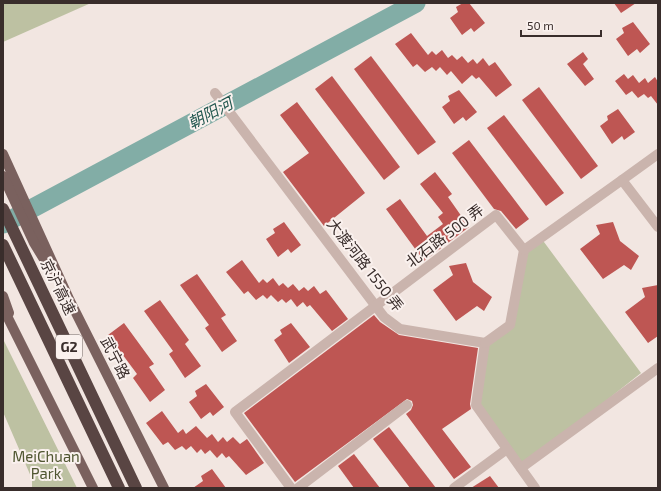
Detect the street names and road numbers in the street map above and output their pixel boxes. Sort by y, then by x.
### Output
street label: 北石路 500 弄 [402,200,487,270]
street label: 大渡河路 1550 弄 [324,214,408,314]
street label: 京沪高速 [38,256,80,317]
street label: 武宁路 [98,333,134,382]
road number: G2 [56,335,82,359]

